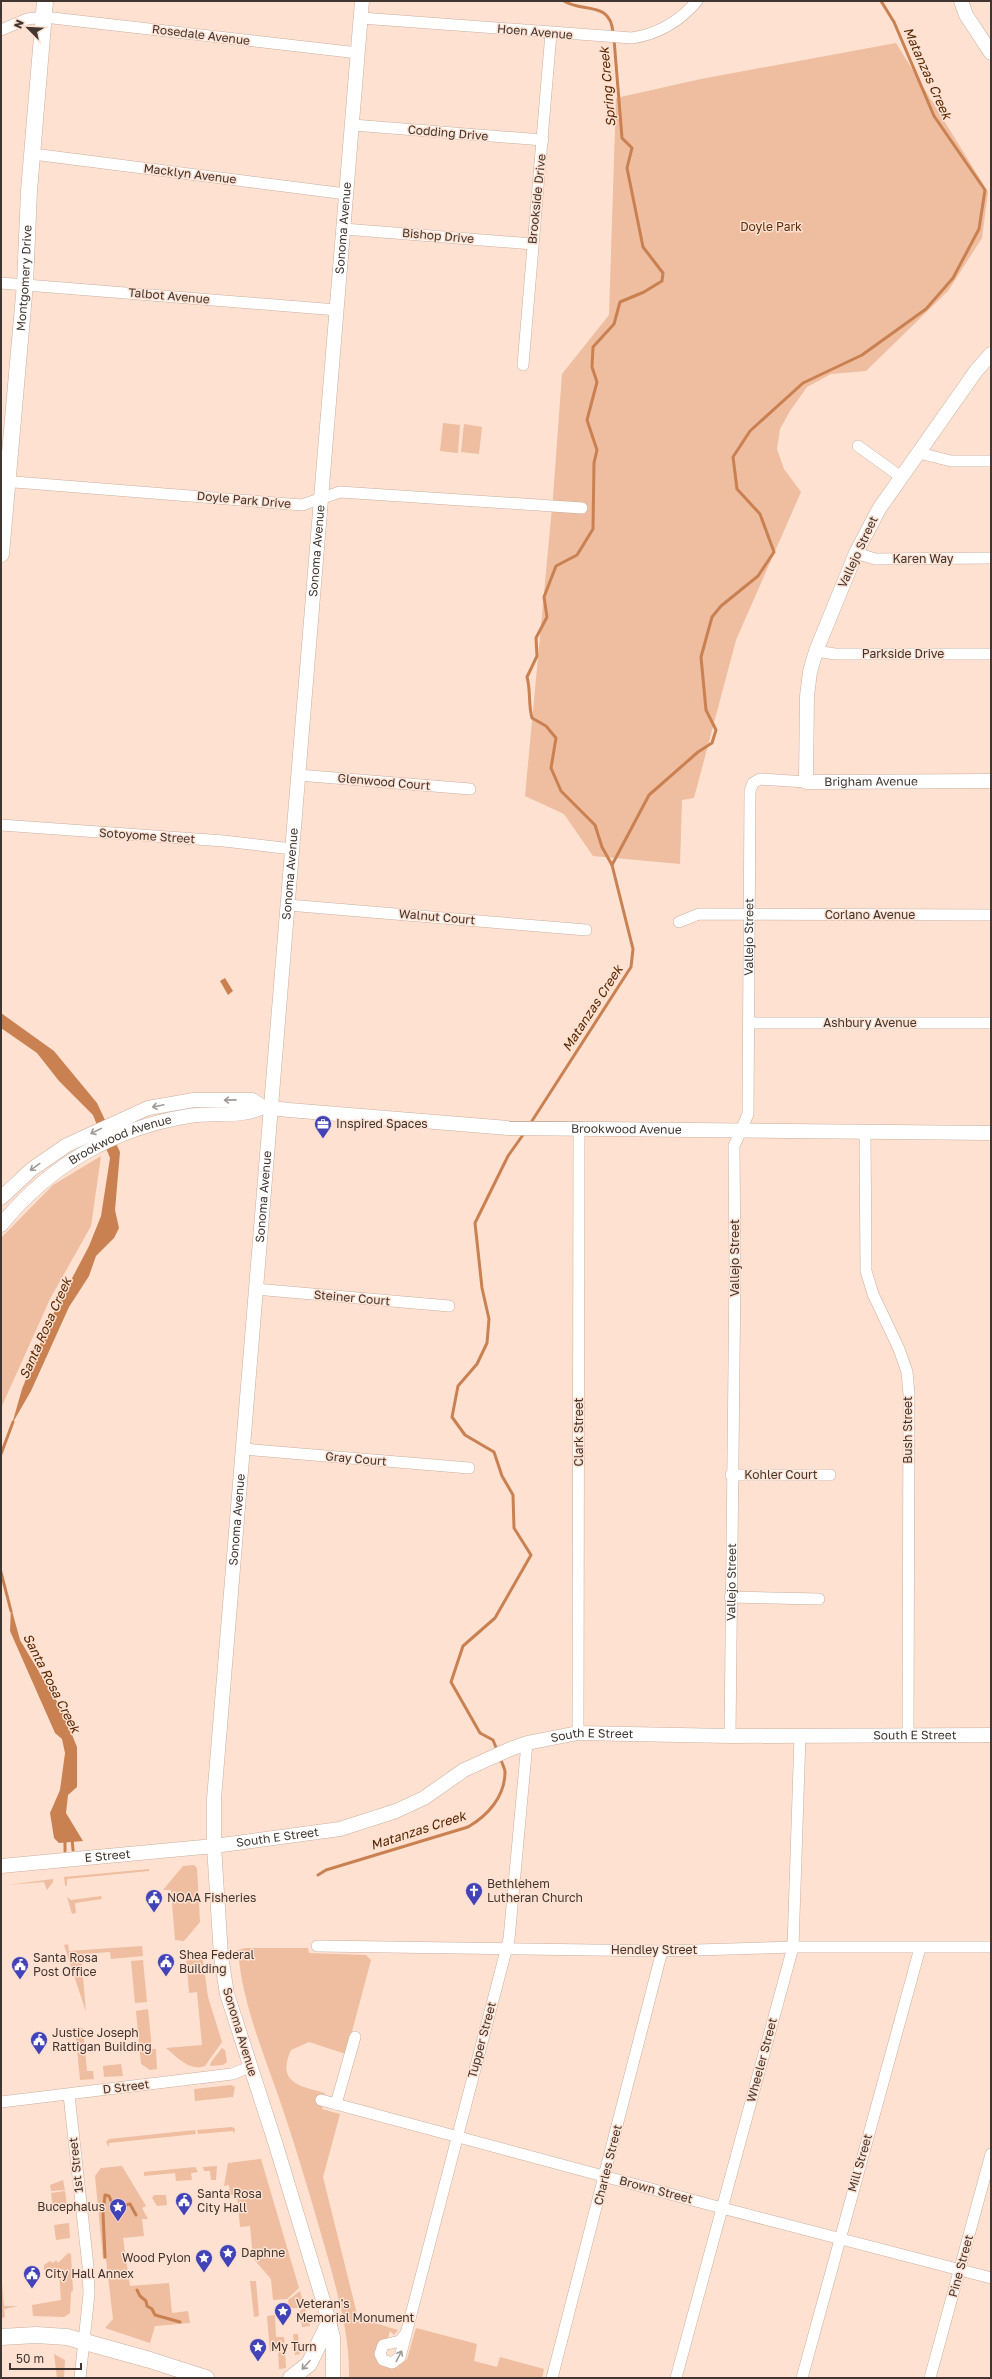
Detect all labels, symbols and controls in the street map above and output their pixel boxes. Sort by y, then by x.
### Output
north arrow [8,8,48,48]
text: N [11,17,26,30]
street label: Rosedale Avenue [151,21,251,48]
street label: Hoen Avenue [497,21,574,42]
water label: Matanzas Creek [901,24,956,123]
water label: Spring Creek [595,45,618,128]
street label: Codding Drive [407,122,489,143]
street label: Brookside Drive [524,153,549,245]
street label: Macklyn Avenue [143,160,237,187]
street label: Sonoma Avenue [332,181,354,275]
park label: Doyle Park [740,219,802,234]
street label: Montgomery Drive [13,225,35,332]
street label: Bishop Drive [401,225,475,246]
street label: Talbot Avenue [128,284,210,307]
street label: Doyle Park Drive [196,488,292,511]
street label: Sonoma Avenue [305,504,327,598]
street label: Vallejo Street [834,513,881,590]
street label: Karen Way [892,551,954,566]
street label: Parkside Drive [862,646,944,661]
street label: Glenwood Court [337,770,431,793]
street label: Brigham Avenue [824,773,918,789]
street label: Sotoyome Street [98,825,196,846]
street label: Sonoma Avenue [278,827,301,920]
street label: Vallejo Street [741,898,756,976]
street label: Walnut Court [398,906,476,927]
street label: Corlano Avenue [825,907,915,922]
water label: Matanzas Creek [558,961,627,1054]
street label: Ashbury Avenue [823,1015,917,1030]
one-way arrow [224,1096,237,1104]
one-way arrow [152,1102,165,1110]
street label: Brookwood Avenue [65,1111,173,1168]
office icon: Inspired Spaces [313,1114,333,1139]
place label: Inspired Spaces [336,1116,428,1131]
street label: Brookwood Avenue [571,1121,682,1137]
one-way arrow [90,1128,102,1136]
street label: Sonoma Avenue [252,1150,274,1243]
one-way arrow [30,1163,41,1171]
street label: Vallejo Street [727,1219,742,1297]
water label: Santa Rosa Creek [15,1273,75,1381]
street label: Steiner Court [313,1287,391,1308]
street label: Bush Street [900,1396,915,1464]
street label: Clark Street [571,1397,586,1466]
street label: Gray Court [325,1448,388,1469]
street label: Kohler Court [744,1467,818,1482]
street label: Sonoma Avenue [225,1473,248,1566]
street label: Vallejo Street [723,1543,739,1621]
water label: Santa Rosa Creek [20,1631,85,1737]
street label: South E Street [549,1725,634,1745]
street label: South E Street [873,1727,957,1742]
water label: Matanzas Creek [368,1807,469,1853]
street label: South E Street [235,1824,320,1850]
street label: E Street [84,1846,131,1865]
place label: Bethlehem Lutheran Church [487,1876,583,1905]
church icon: Bethlehem Lutheran Church [464,1881,484,1906]
public building icon: NOAA Fisheries [144,1888,164,1913]
place label: NOAA Fisheries [167,1890,256,1905]
street label: Hendley Street [611,1942,697,1957]
place label: Shea Federal Building [179,1947,254,1976]
place label: Santa Rosa Post Office [33,1950,98,1979]
public building icon: Shea Federal Building [156,1952,176,1977]
public building icon: Santa Rosa Post Office [10,1955,30,1980]
street label: Sonoma Avenue [220,1986,261,2078]
street label: Tupper Street [464,2000,499,2080]
street label: Wheeler Street [743,2016,780,2104]
place label: Justice Joseph Rattigan Building [52,2025,152,2054]
public building icon: Justice Joseph Rattigan Building [29,2030,49,2055]
street label: D Street [102,2076,150,2097]
street label: Charles Street [590,2123,625,2207]
street label: Mill Street [844,2132,875,2194]
street label: 1st Street [65,2136,86,2193]
street label: Brown Street [618,2173,695,2207]
place label: Santa Rosa City Hall [197,2186,262,2215]
public building icon: Santa Rosa City Hall [174,2191,194,2216]
place icon: Bucephalus [108,2197,128,2222]
place label: Bucephalus [37,2199,105,2214]
street label: Pine Street [945,2233,976,2299]
place icon: Daphne [218,2243,238,2268]
place label: Daphne [241,2245,285,2260]
place icon: Wood Pylon [194,2248,214,2273]
place label: Wood Pylon [122,2250,191,2265]
public building icon: City Hall Annex [22,2264,42,2289]
place label: City Hall Annex [45,2266,134,2281]
place label: Veteran's Memorial Monument [296,2296,415,2325]
place icon: Veteran's Memorial Monument [273,2301,293,2326]
place icon: My Turn [248,2337,268,2362]
place label: My Turn [271,2339,317,2354]
scale bar [10,2345,81,2371]
one-way arrow [396,2350,403,2362]
text: 50 m [16,2351,44,2366]
one-way arrow [302,2360,311,2370]

